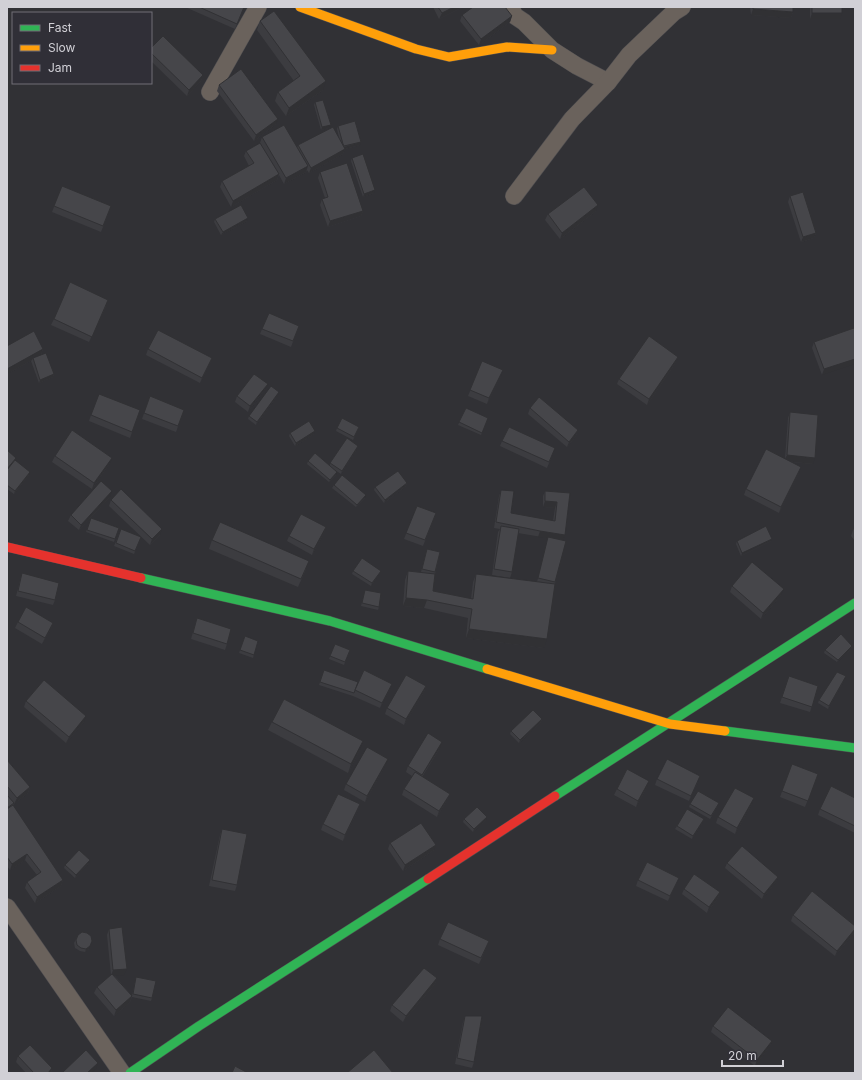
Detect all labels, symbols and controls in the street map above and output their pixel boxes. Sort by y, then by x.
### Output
legend [12,12,152,84]
text: Fast [48,20,72,35]
text: Slow [48,40,76,55]
text: Jam [48,60,72,75]
scale bar [722,1042,783,1068]
text: 20 m [728,1048,757,1063]

